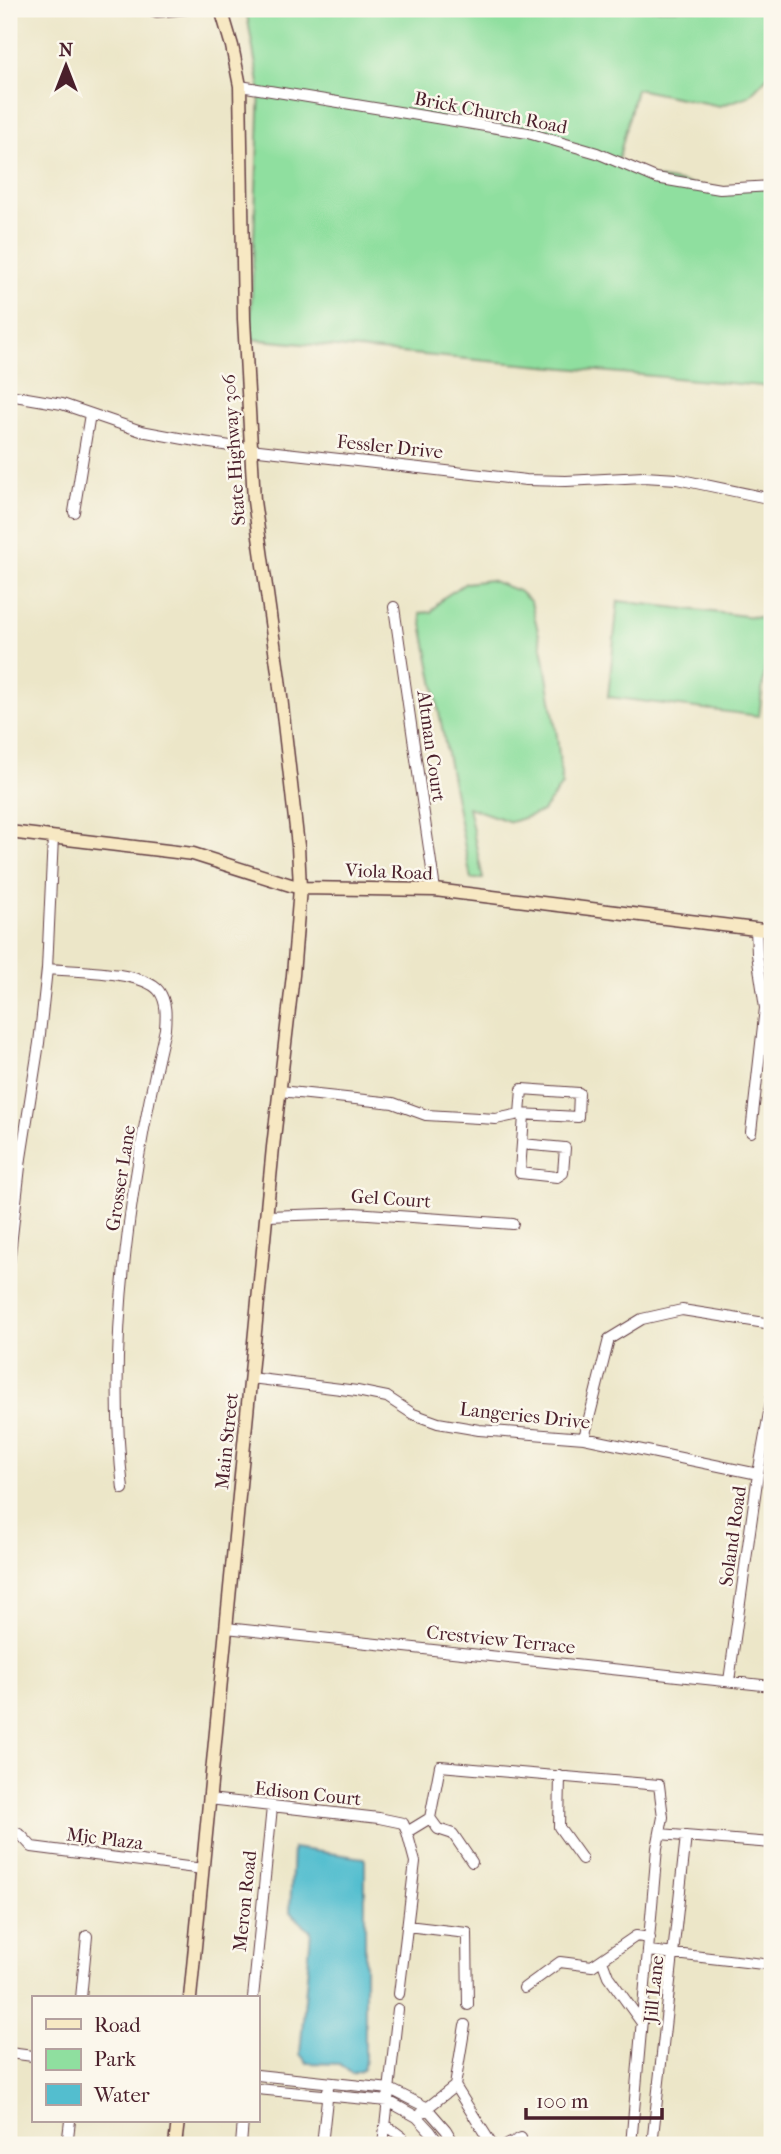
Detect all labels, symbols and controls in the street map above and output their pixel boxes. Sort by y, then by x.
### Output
north arrow [32,32,102,102]
text: N [59,39,74,61]
street label: Brick Church Road [412,87,570,139]
street label: State Highway 306 [218,373,250,526]
street label: Fessler Drive [336,430,444,464]
street label: Altman Court [412,688,450,803]
street label: Viola Road [344,859,434,885]
street label: Grosser Lane [102,1123,140,1233]
street label: Gel Court [350,1185,432,1213]
street label: Main Street [211,1391,243,1491]
street label: Langeries Drive [458,1398,591,1434]
street label: Soland Road [715,1484,751,1588]
street label: Crestview Terrace [425,1621,576,1659]
street label: Edison Court [253,1777,363,1811]
street label: Mjc Plaza [65,1823,145,1855]
street label: Meron Road [229,1849,261,1953]
street label: Jill Lane [639,1954,668,2026]
legend [32,1996,259,2122]
text: Road [94,2013,141,2037]
text: Park [94,2047,136,2071]
scale bar [526,2077,662,2121]
text: Water [93,2083,150,2107]
text: 100 m [536,2089,589,2113]

